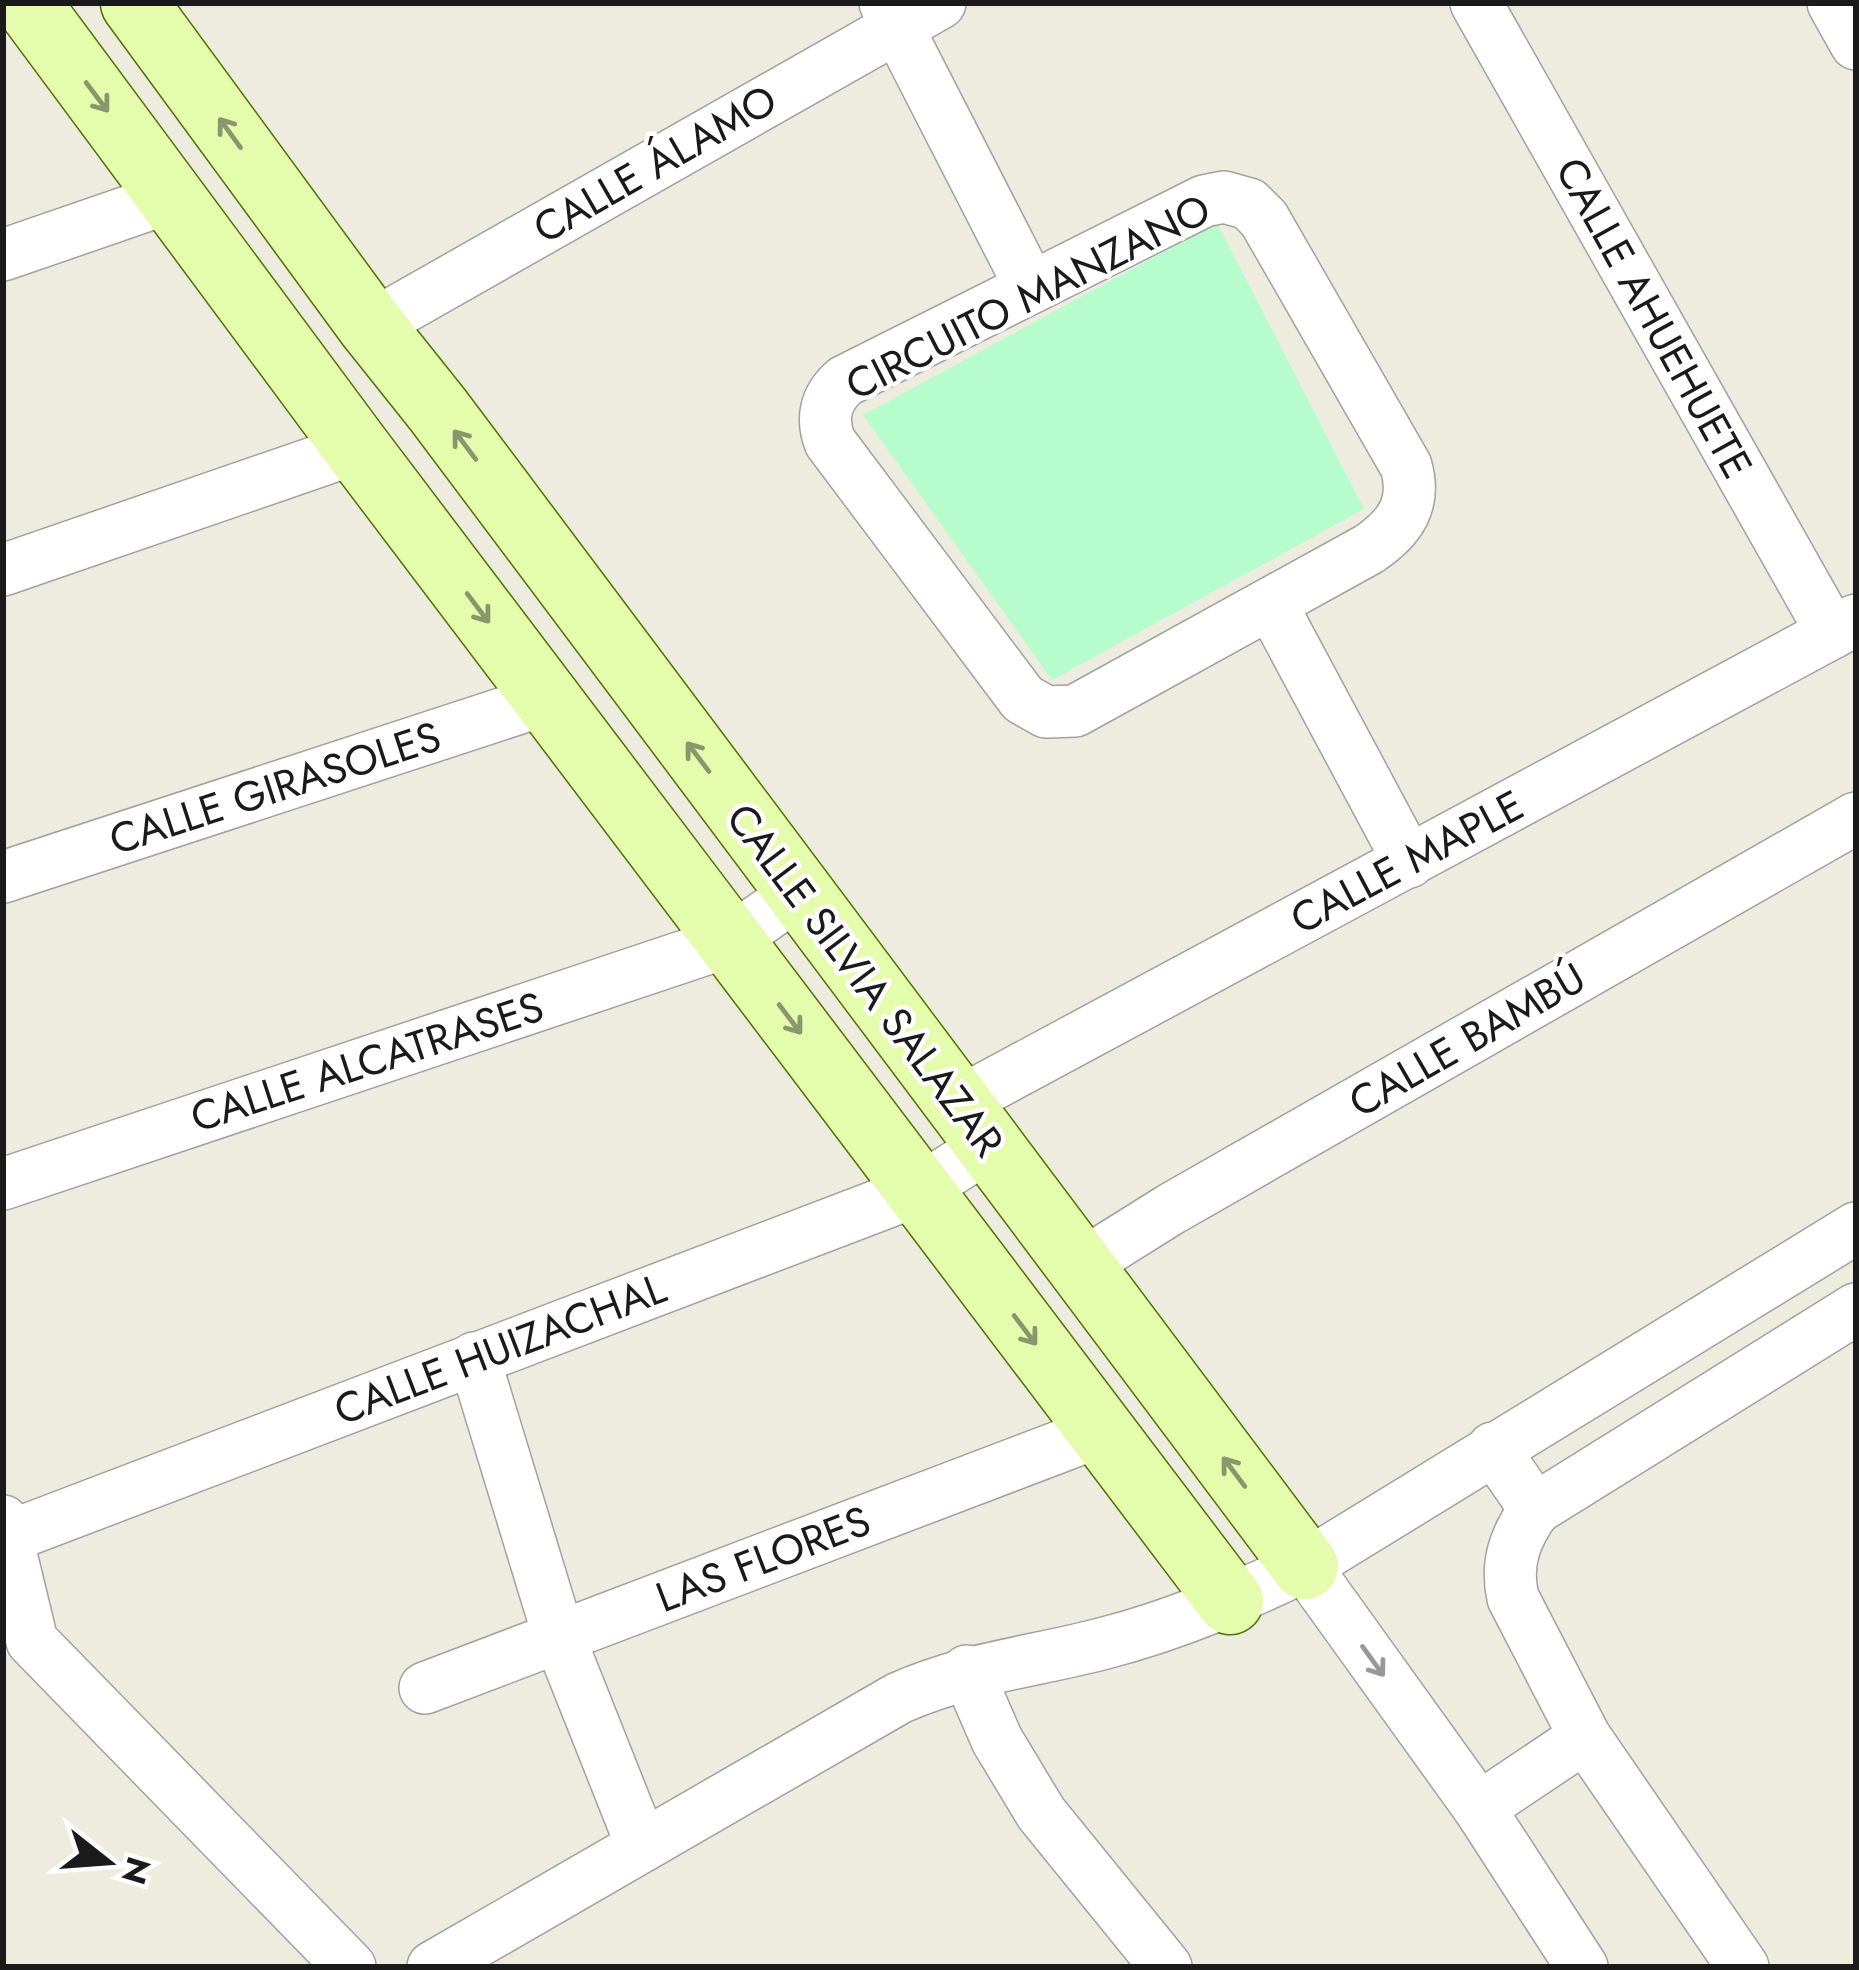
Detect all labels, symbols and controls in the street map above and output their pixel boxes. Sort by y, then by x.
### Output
street label: CALLE ÁLAMO [522,70,788,258]
one-way arrow [84,80,109,113]
one-way arrow [217,117,243,150]
street label: CALLE AHUEHUETE [1540,146,1768,490]
street label: CIRCUITO MANZANO [835,179,1221,415]
one-way arrow [452,429,478,462]
one-way arrow [465,591,491,624]
street label: CALLE GIRASOLES [102,706,448,870]
one-way arrow [686,741,712,774]
street label: CALLE MAPLE [1280,775,1534,949]
street label: CALLE SILVIA SALAZAR [712,791,1019,1170]
street label: CALLE BAMBÚ [1338,948,1596,1132]
street label: CALLE ALCATRASES [183,976,551,1148]
one-way arrow [776,1003,802,1035]
street label: CALLE HUIZACHAL [325,1258,675,1440]
one-way arrow [1011,1314,1038,1346]
one-way arrow [1222,1457,1248,1489]
street label: LAS FLORES [647,1490,879,1628]
one-way arrow [1360,1644,1385,1677]
north arrow [48,1802,168,1922]
text: N [110,1851,163,1890]

